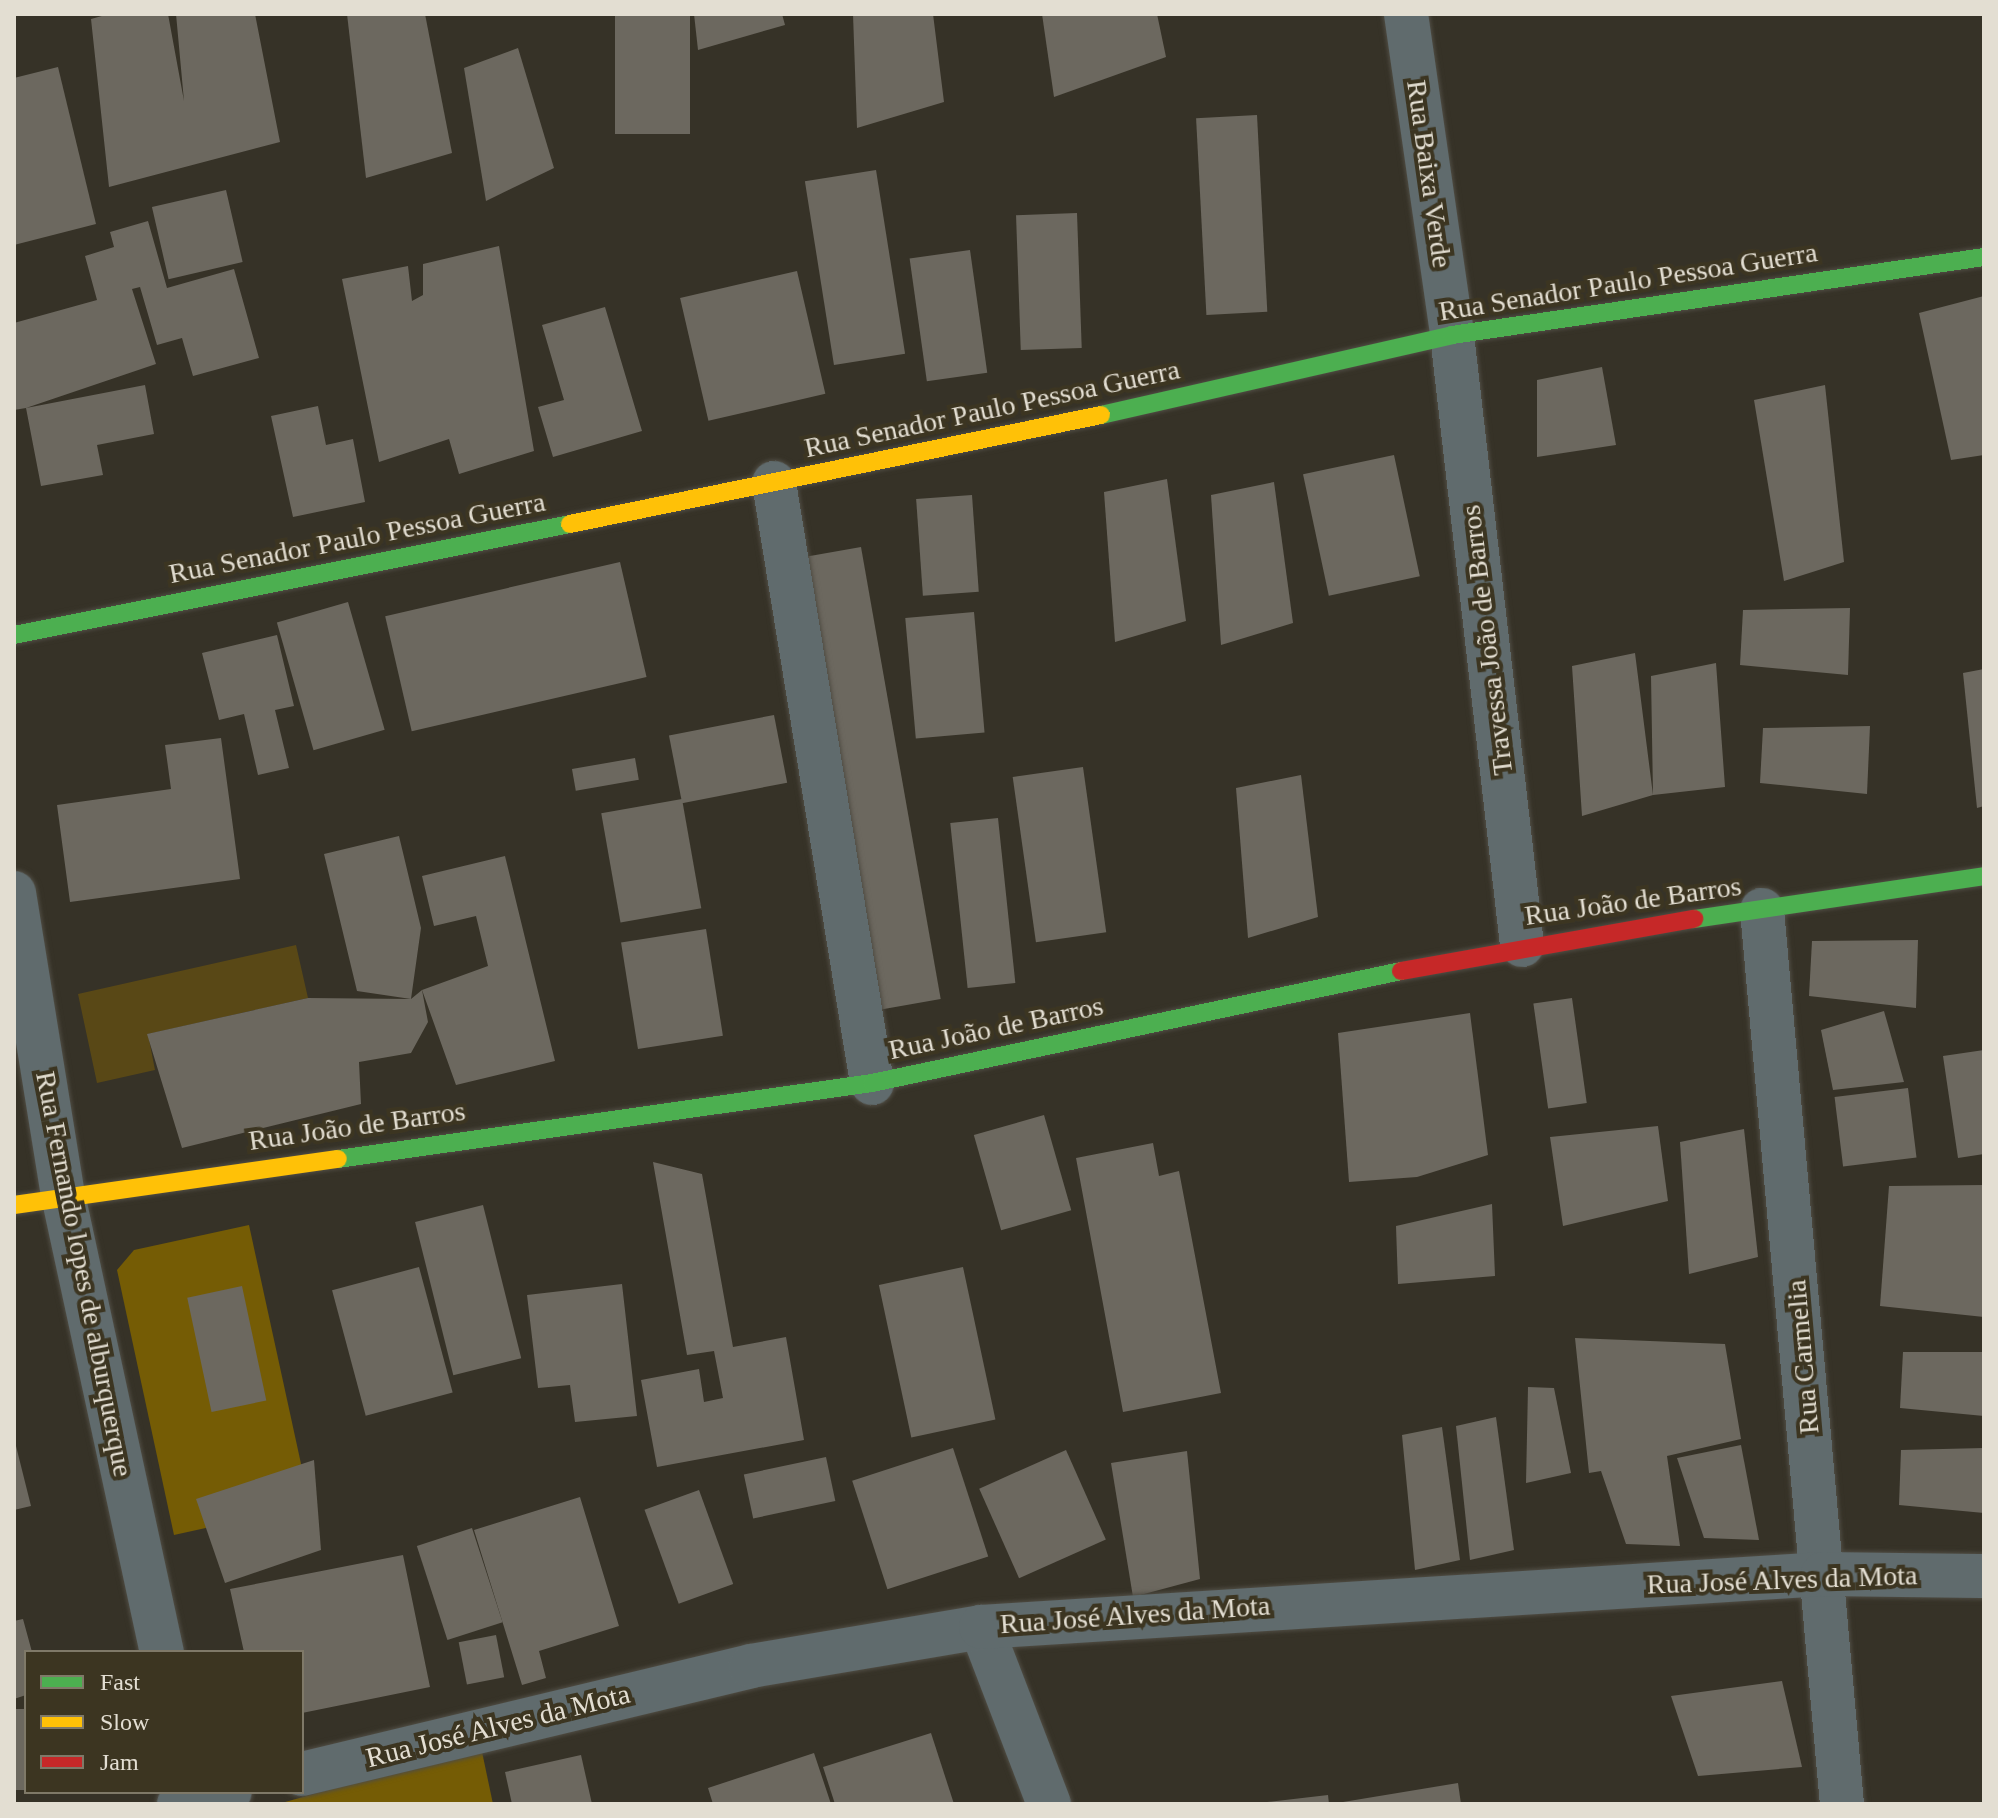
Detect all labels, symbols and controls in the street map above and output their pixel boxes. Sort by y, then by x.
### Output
street label: Rua Baixa Verde [1399,78,1459,270]
street label: Rua Senador Paulo Pessoa Guerra [1436,235,1820,329]
street label: Rua Senador Paulo Pessoa Guerra [801,353,1183,465]
street label: Rua Senador Paulo Pessoa Guerra [166,485,548,591]
street label: Travessa João de Barros [1454,503,1520,777]
street label: Rua João de Barros [1522,869,1744,933]
street label: Rua João de Barros [886,989,1106,1067]
street label: Rua Fernando lopes de alburquerque [28,1069,140,1479]
street label: Rua João de Barros [246,1094,468,1158]
street label: Rua Carmelia [1780,1278,1826,1436]
street label: Rua José Alves da Mota [1645,1558,1919,1602]
street label: Rua José Alves da Mota [998,1589,1272,1641]
legend [24,1650,304,1794]
text: Fast [100,1669,140,1695]
street label: Rua José Alves da Mota [362,1677,634,1775]
text: Slow [100,1709,149,1735]
text: Jam [100,1749,139,1775]

